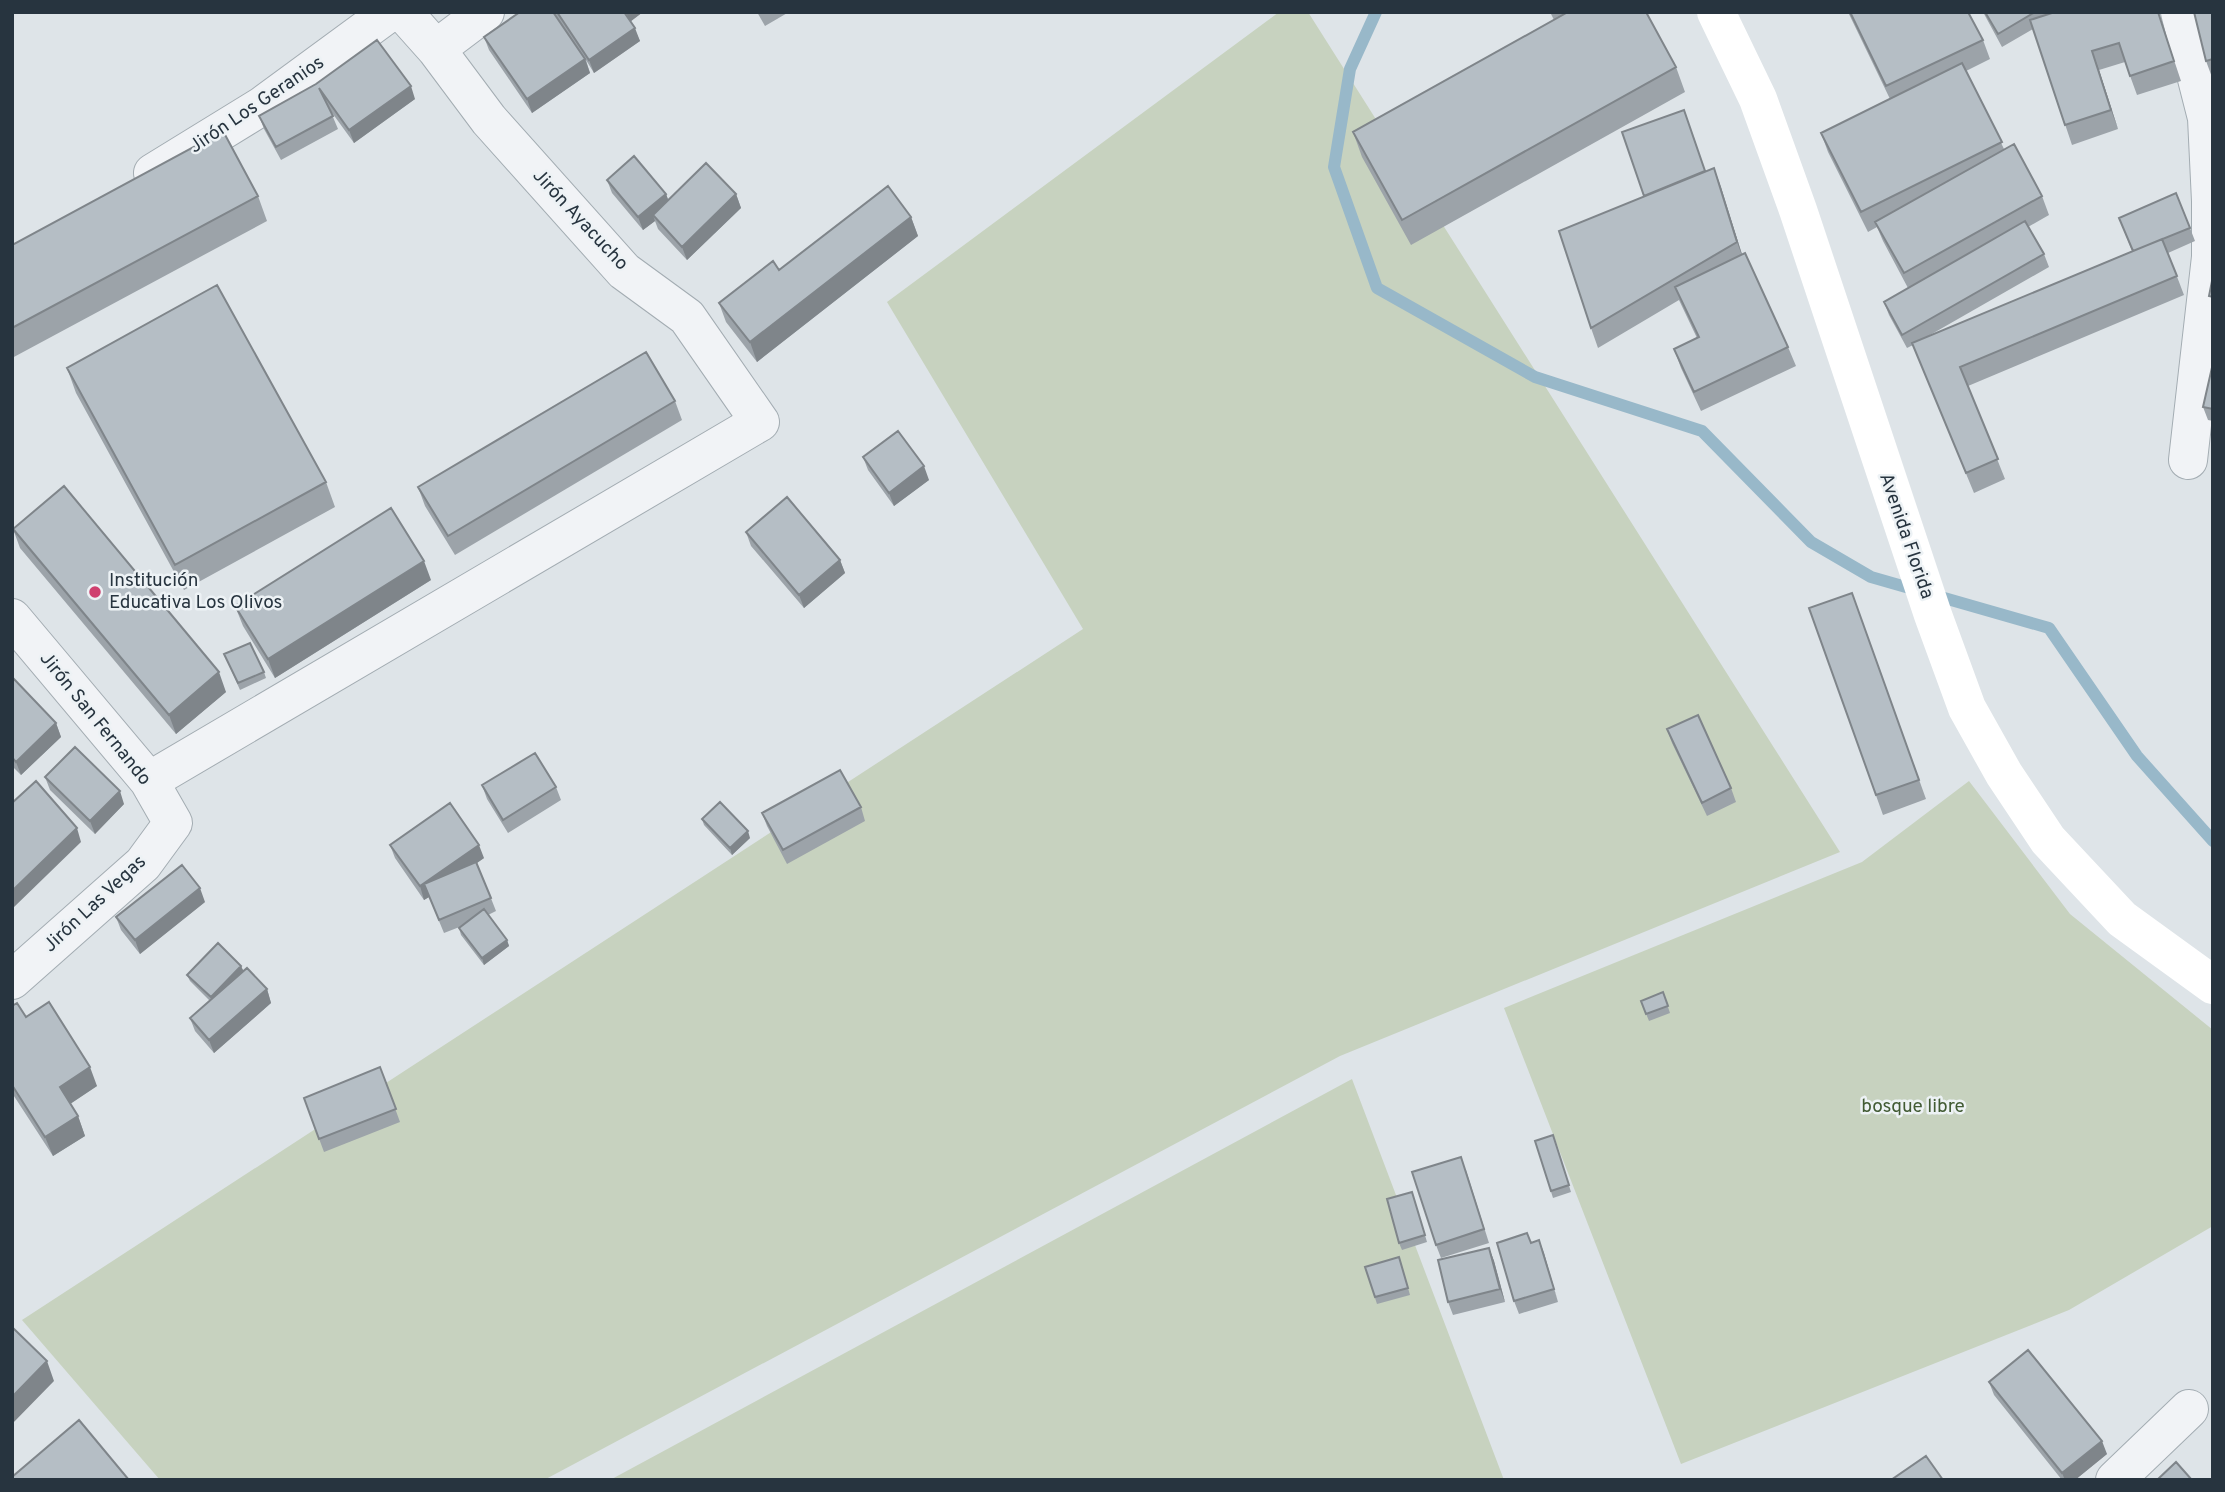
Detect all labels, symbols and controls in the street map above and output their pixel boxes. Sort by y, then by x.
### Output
street label: Jirón Los Geranios [185,51,329,159]
street label: Jirón Ayacucho [527,164,633,276]
street label: Avenida Florida [1873,470,1939,602]
place label: Institución Educativa Los Olivos [109,569,283,615]
marker: Institución Educativa Los Olivos [87,584,103,600]
street label: Jirón San Fernando [34,647,156,791]
street label: Jirón Las Vegas [39,850,151,958]
park label: bosque libre [1861,1095,1965,1119]

